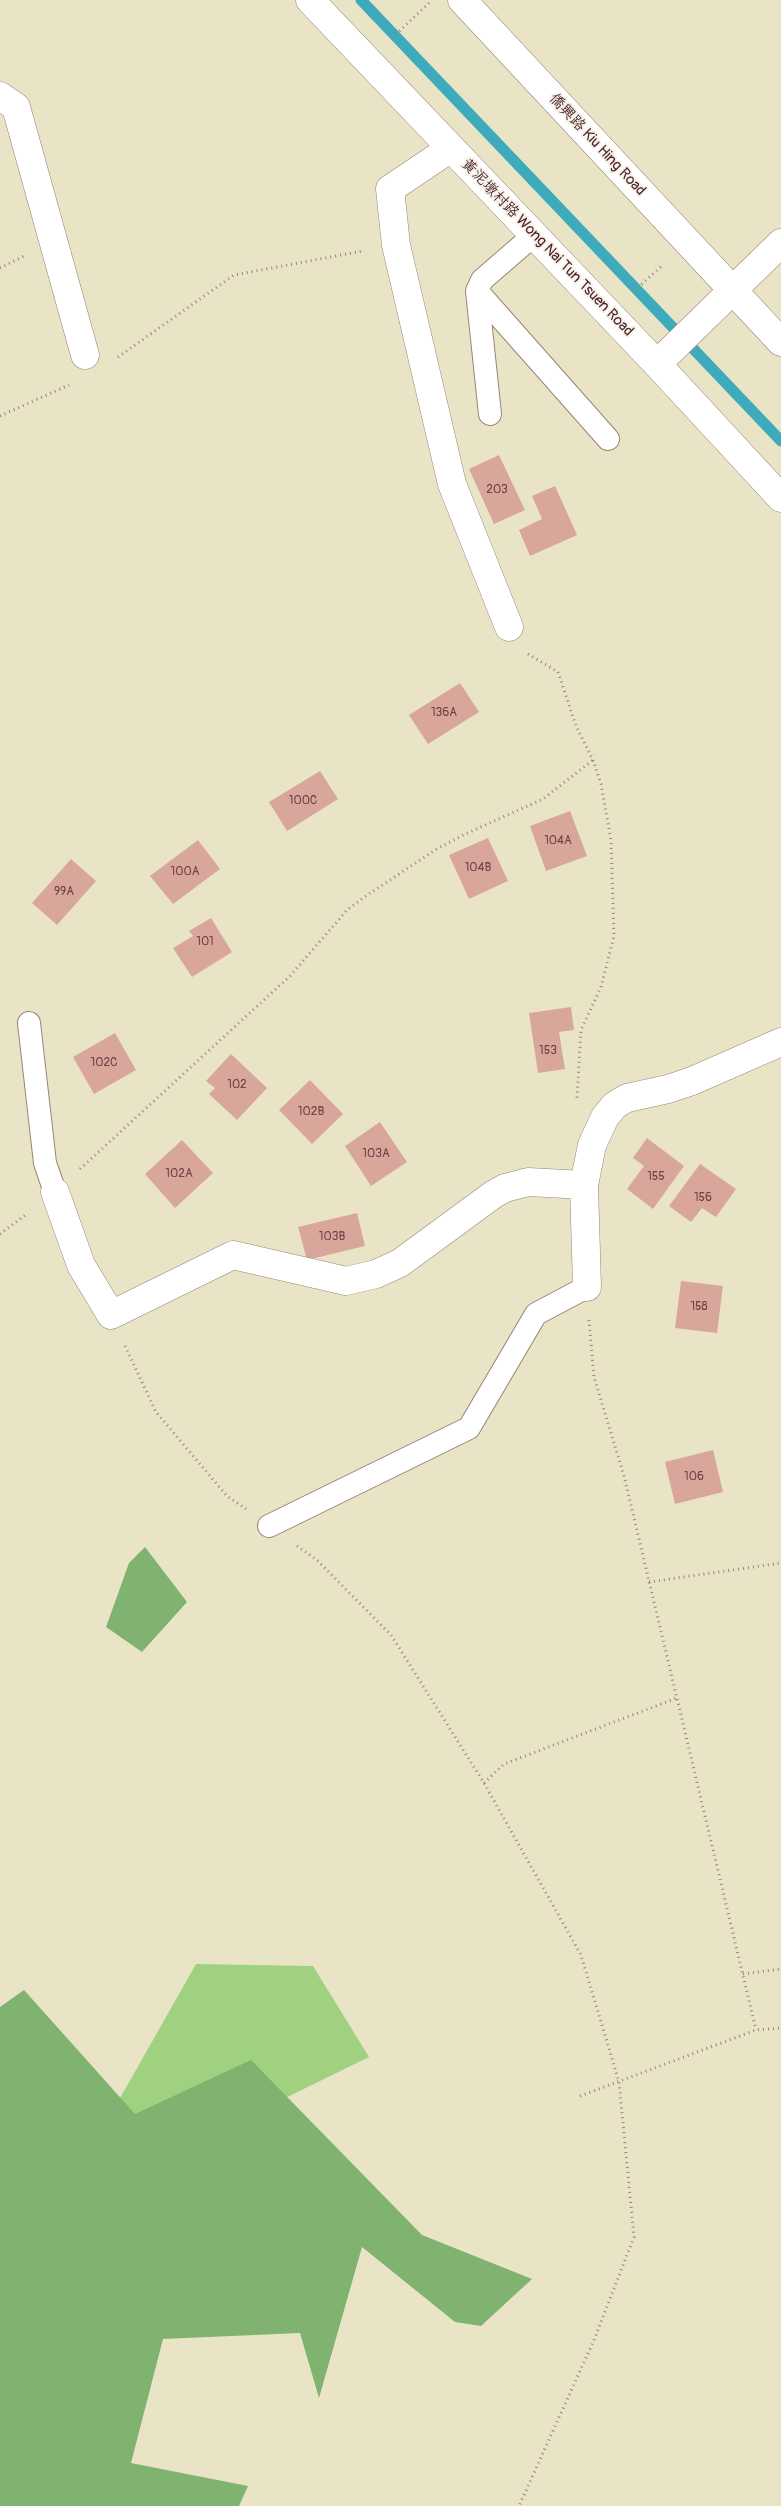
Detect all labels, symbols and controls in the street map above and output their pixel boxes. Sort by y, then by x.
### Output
street label: 僑興路 Kiu Hing Road [545,90,649,200]
street label: 黃泥墩村路 Wong Nai Tun Tsuen Road [457,155,637,341]
house number: 203 [486,483,508,497]
house number: 136A [431,706,457,720]
house number: 100C [289,794,317,808]
house number: 104A [544,834,572,848]
house number: 104B [465,861,491,875]
house number: 100A [171,865,199,879]
house number: 99A [54,885,74,899]
house number: 101 [196,935,214,949]
house number: 153 [539,1044,557,1058]
house number: 102C [91,1056,117,1070]
house number: 102 [227,1078,247,1092]
house number: 102B [298,1105,324,1119]
house number: 103A [362,1147,390,1161]
house number: 102A [165,1167,193,1181]
house number: 155 [647,1170,665,1184]
house number: 156 [694,1191,712,1205]
house number: 103B [319,1230,345,1244]
house number: 158 [690,1300,708,1314]
house number: 106 [684,1470,704,1484]

